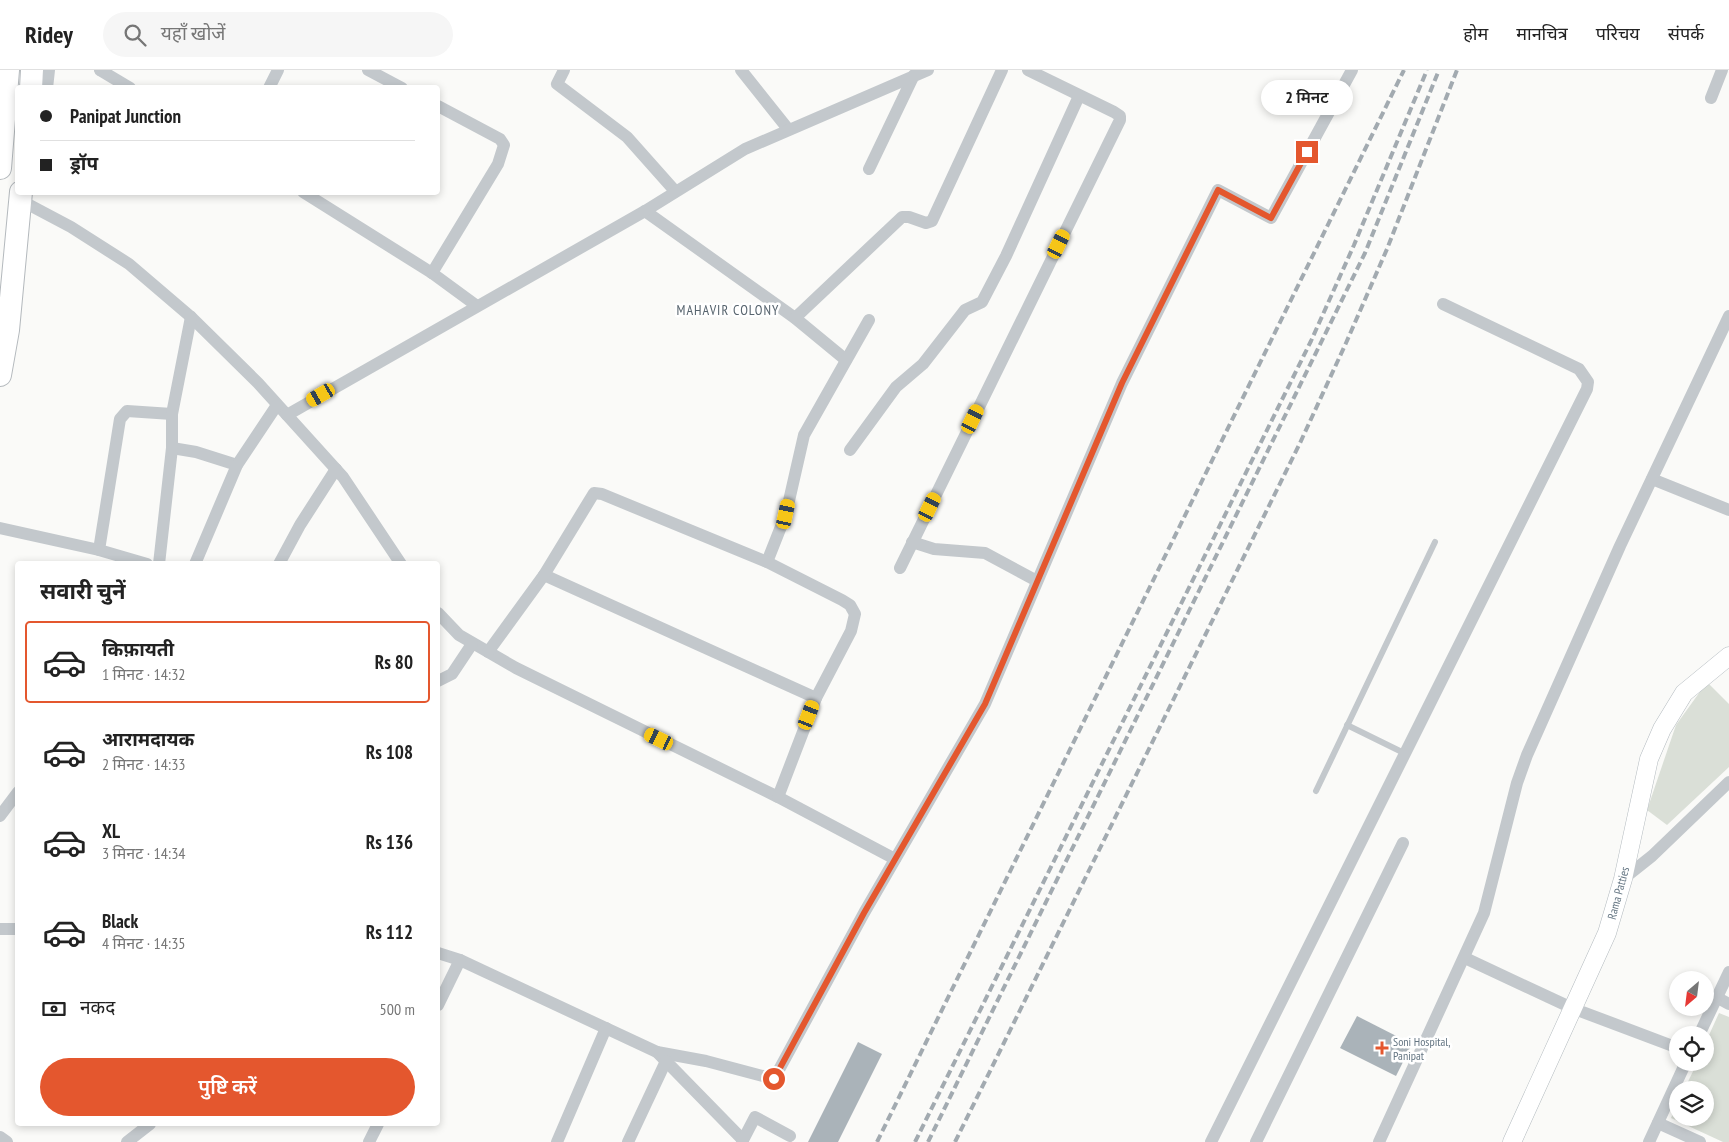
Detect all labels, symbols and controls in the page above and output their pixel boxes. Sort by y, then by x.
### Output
search box [103,12,453,57]
text: Ridey [25,19,73,50]
icon: search [121,21,149,49]
text: यहाँ खोजें [161,21,225,45]
text: होम [1463,22,1488,45]
text: मानचित्र [1516,22,1568,45]
text: परिचय [1596,22,1640,45]
text: संपर्क [1668,22,1704,45]
callout: 2 मिनट [1261,79,1353,114]
text: 2 मिनट [1285,87,1329,107]
text: Panipat Junction [70,104,181,128]
route end [1296,141,1318,163]
text: ड्रॉप [70,151,98,175]
car [1045,227,1072,261]
district label: MAHAVIR COLONY [677,301,779,319]
car [304,381,337,409]
car [959,402,986,436]
car [916,490,943,524]
car [775,498,796,530]
text: सवारी चुनें [40,577,125,605]
text: किफ़ायती [102,637,174,661]
icon: car [42,640,87,685]
text: Rs 80 [375,650,413,674]
text: 1 मिनट · 14:32 [102,664,186,684]
car [796,698,821,732]
car [642,726,675,752]
text: आरामदायक [102,727,194,751]
icon: car [42,730,87,775]
text: Rs 108 [366,740,413,764]
text: 2 मिनट · 14:33 [102,754,186,774]
text: XL [102,819,120,843]
icon: car [42,820,87,865]
text: Rs 136 [366,830,413,854]
text: 3 मिनट · 14:34 [102,843,186,863]
street label: Rama Patties [1604,865,1632,921]
text: Black [102,909,138,933]
icon: car [42,910,87,955]
text: Rs 112 [366,920,413,944]
text: 4 मिनट · 14:35 [102,933,186,953]
north arrow [1669,971,1714,1016]
map controls [1669,971,1714,1126]
icon: cash [40,995,68,1023]
text: नकद [80,995,115,1019]
text: 500 m [380,999,415,1019]
button: locate [1669,1026,1714,1071]
place label: Soni Hospital, Panipat [1393,1034,1450,1063]
marker: Soni Hospital, Panipat [1375,1041,1389,1055]
button: पुष्टि करें [40,1058,415,1116]
route start [763,1068,785,1090]
button: layers [1669,1081,1714,1126]

